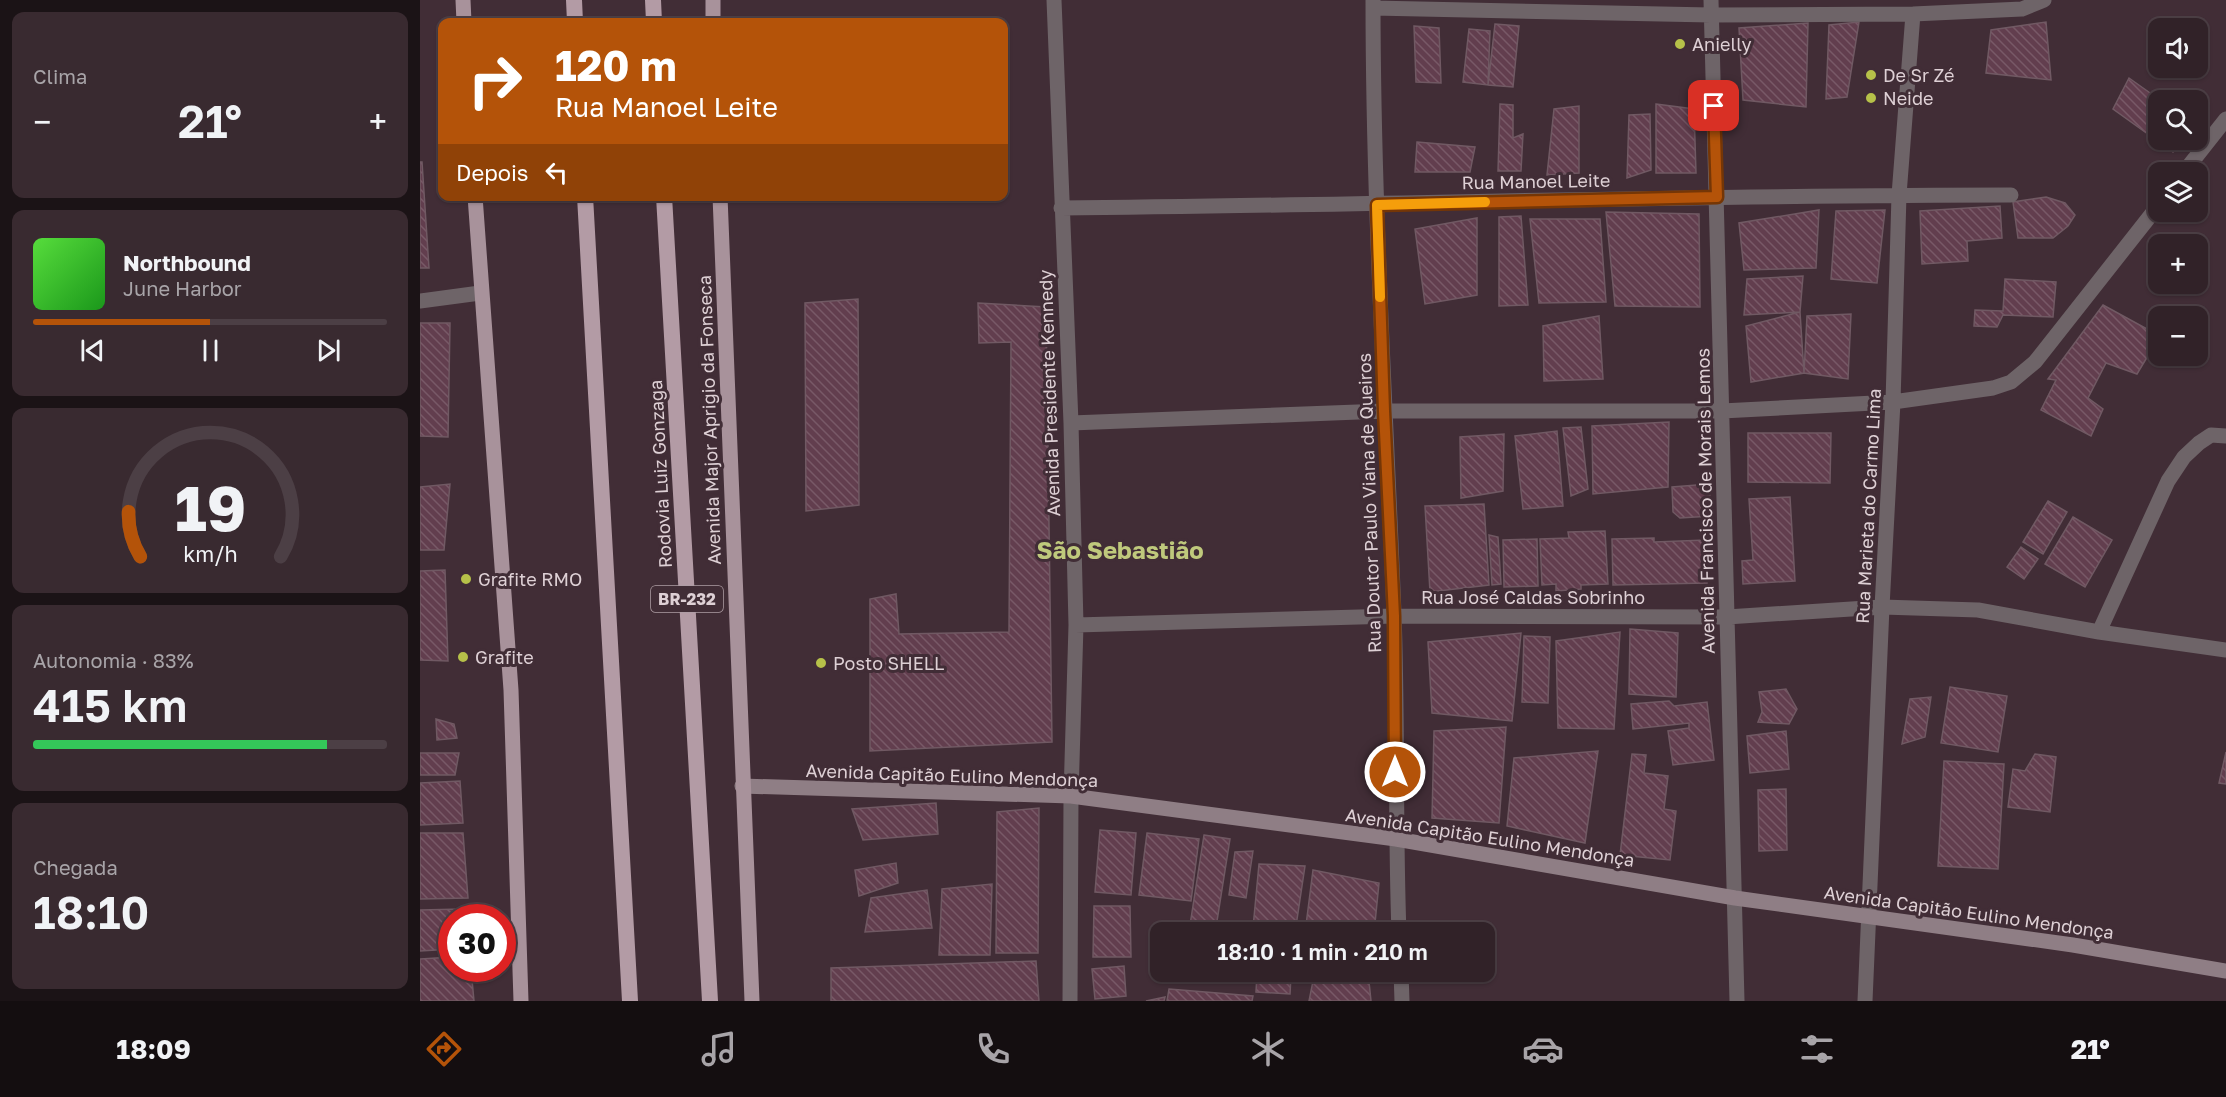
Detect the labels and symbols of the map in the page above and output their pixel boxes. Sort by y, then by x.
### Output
place label: Anielly [1692,33,1752,55]
marker: Anielly [1673,37,1687,51]
place label: De Sr Zé [1883,64,1954,86]
marker: De Sr Zé [1864,68,1878,82]
pin [1688,80,1739,131]
place label: Neide [1883,87,1933,109]
marker: Neide [1864,91,1878,105]
street label: Rua Manoel Leite [1461,169,1611,193]
street label: Avenida Presidente Kennedy [1034,269,1064,517]
street label: Avenida Major Aprigio da Fonseca [693,275,725,565]
street label: Avenida Francisco de Morais Lemos [1691,348,1719,654]
street label: Rua Doutor Paulo Viana de Queiros [1353,353,1385,653]
street label: Rodovia Luiz Gonzaga [644,379,676,569]
street label: Rua Marieta do Carmo Lima [1851,388,1885,624]
district label: São Sebastião [1036,535,1204,564]
place label: Grafite RMO [478,568,582,590]
marker: Grafite RMO [459,572,473,586]
road number: BR-232 [651,586,723,612]
street label: Rua José Caldas Sobrinho [1421,586,1645,608]
place label: Grafite [475,646,534,668]
marker: Grafite [456,650,470,664]
place label: Posto SHELL [833,652,944,674]
marker: Posto SHELL [814,656,828,670]
position arrow [1363,740,1427,804]
street label: Avenida Capitão Eulino Mendonça [805,759,1099,791]
street label: Avenida Capitão Eulino Mendonça [1344,803,1636,871]
street label: Avenida Capitão Eulino Mendonça [1823,881,2115,943]
speed limit sign: 30 [438,904,516,982]

